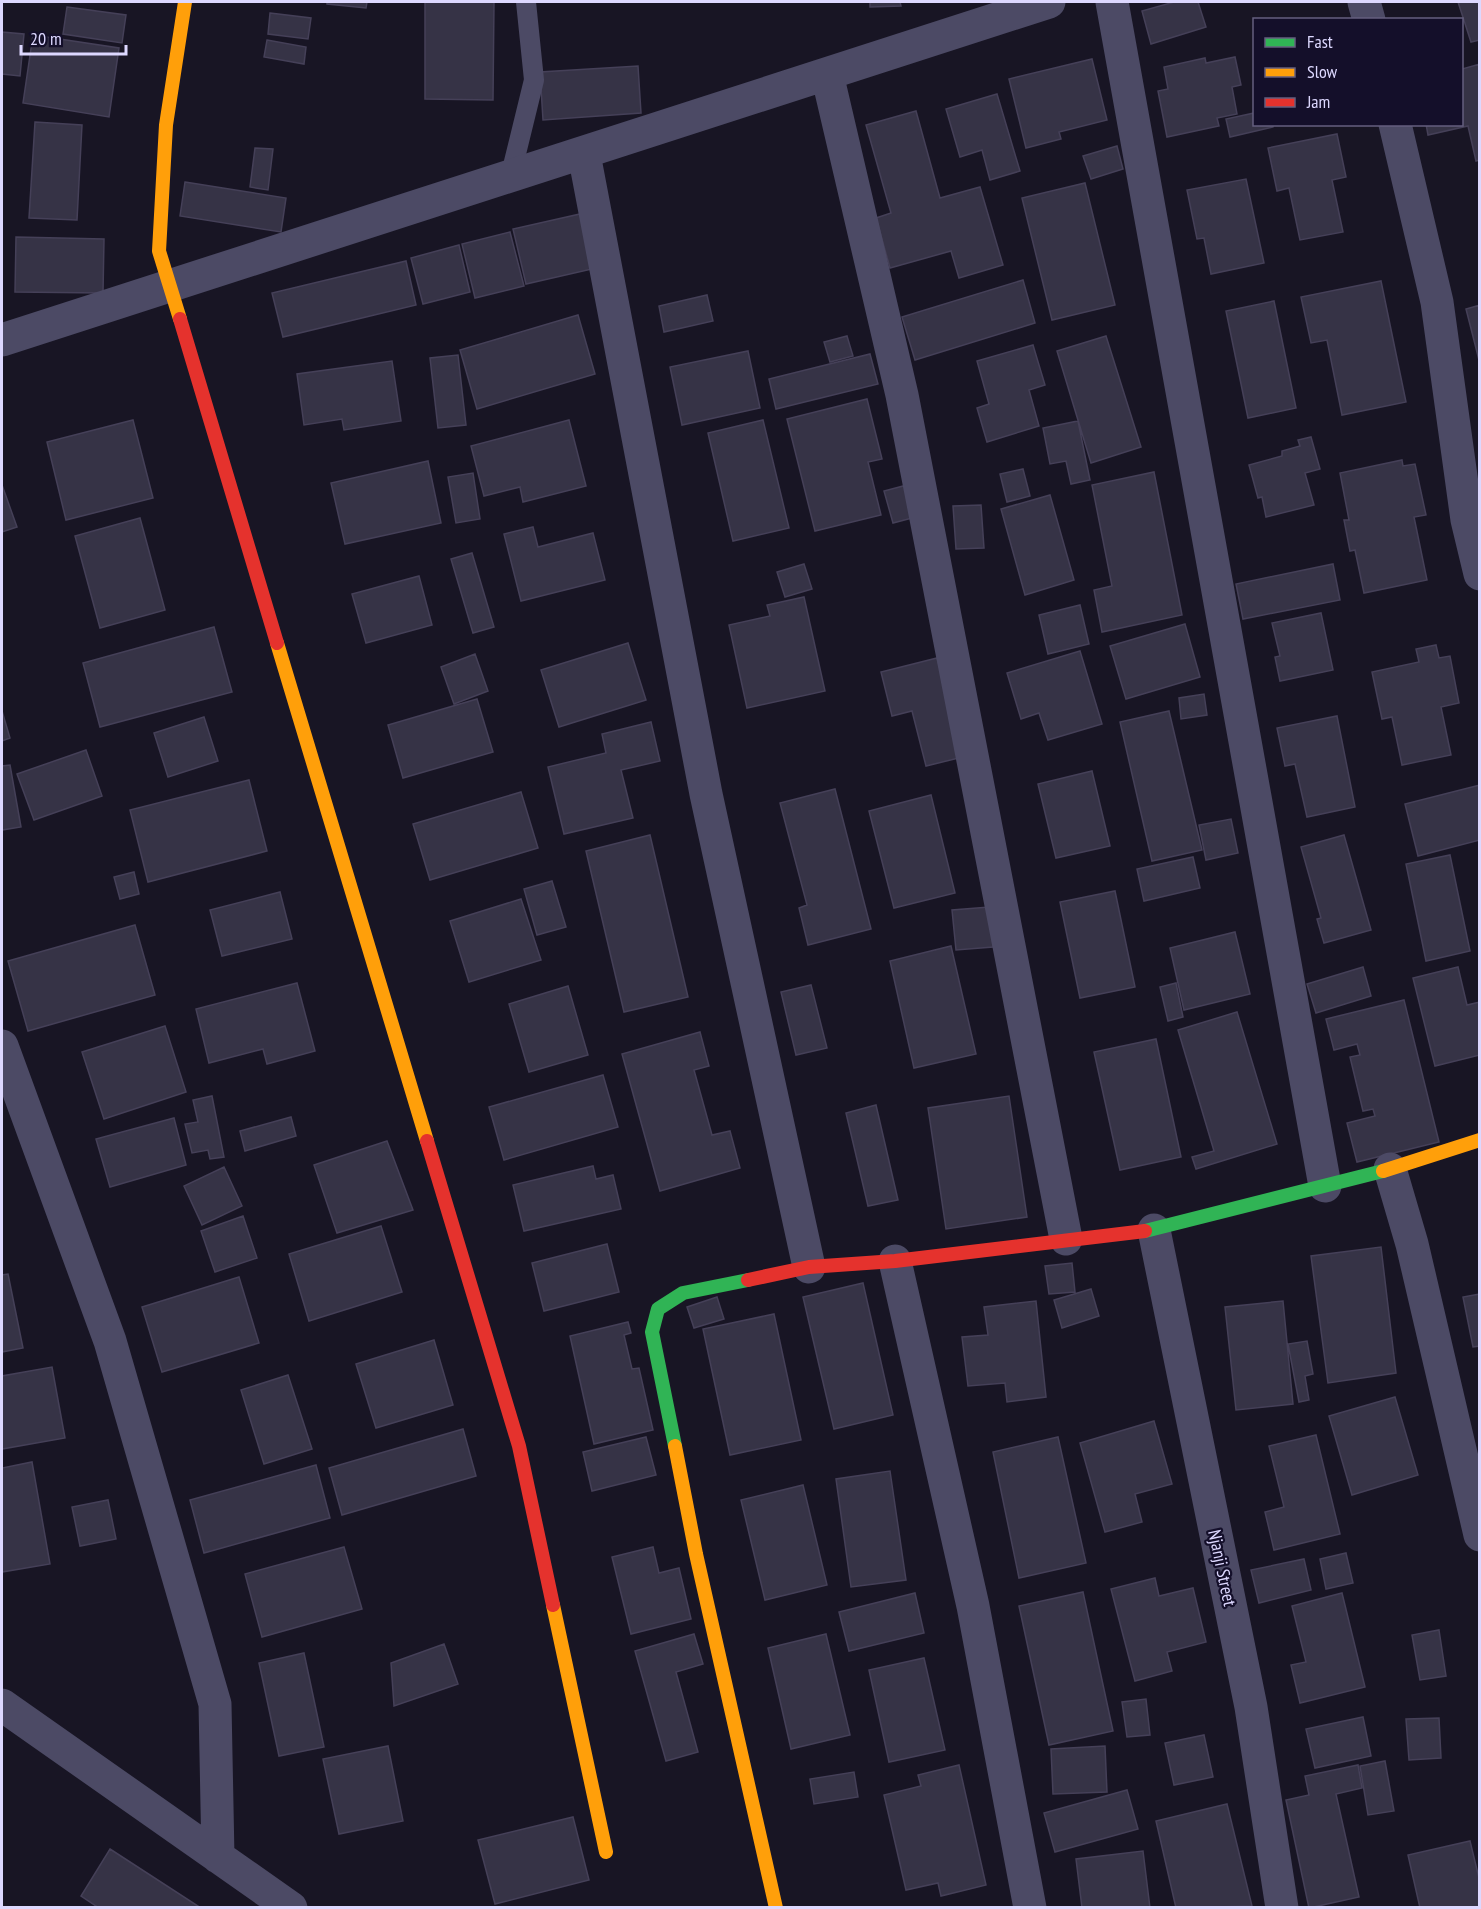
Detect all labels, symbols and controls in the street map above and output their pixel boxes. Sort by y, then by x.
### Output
scale bar [21,18,126,56]
legend [1253,18,1463,126]
text: 20 m [30,27,62,50]
text: Fast [1307,30,1333,53]
text: Slow [1307,60,1338,83]
text: Jam [1306,90,1330,113]
street label: Njanji Street [1203,1528,1242,1608]

